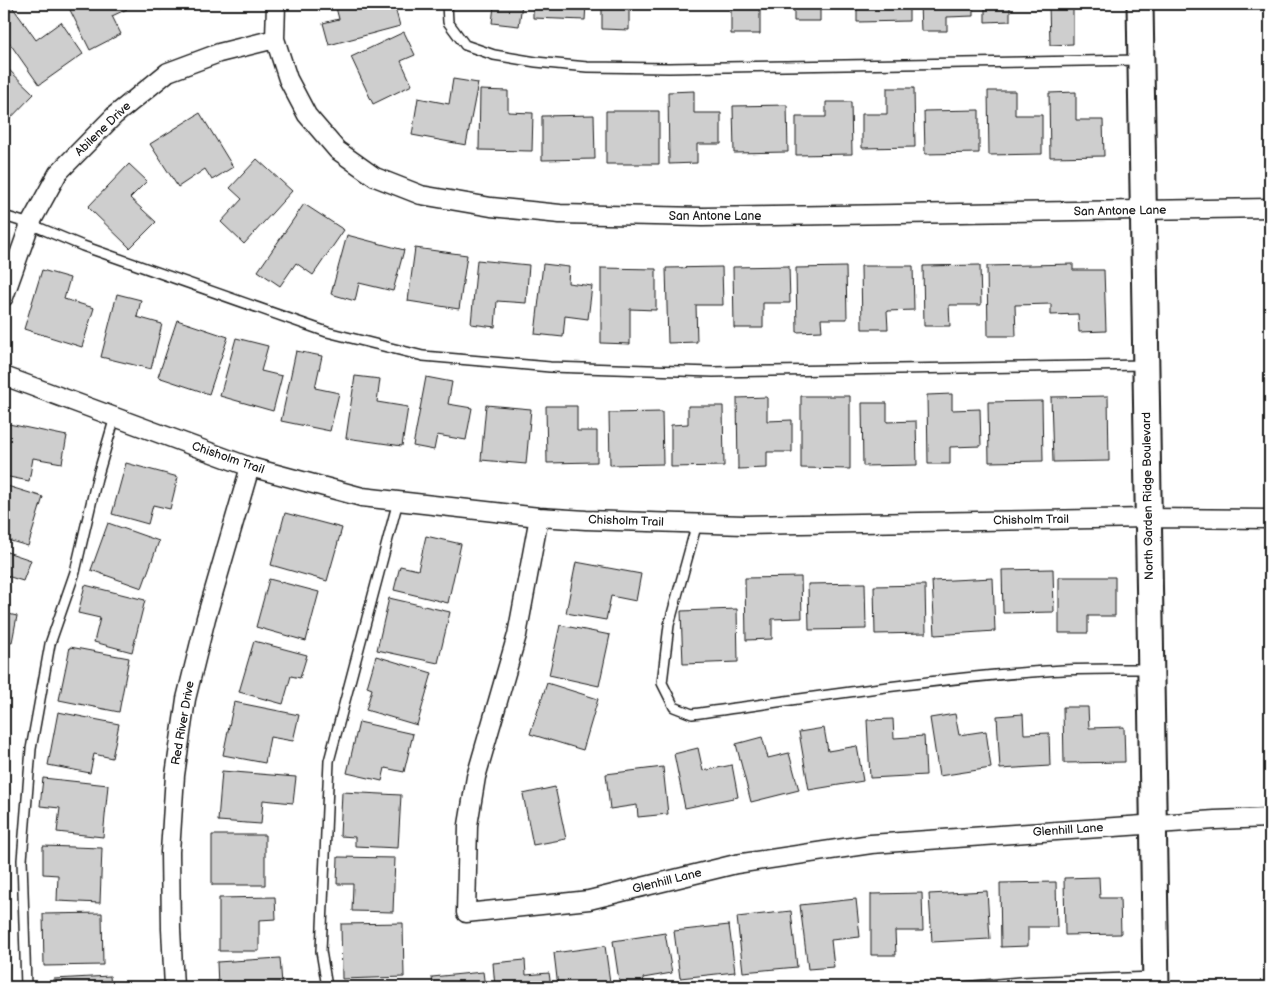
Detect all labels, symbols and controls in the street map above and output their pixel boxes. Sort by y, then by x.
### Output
street label: Abilene Drive [72,99,134,159]
street label: San Antone Lane [1074,203,1166,219]
street label: San Antone Lane [669,209,761,224]
street label: North Garden Ridge Boulevard [1139,412,1157,580]
street label: Chisholm Trail [190,439,266,477]
street label: Chisholm Trail [588,512,664,530]
street label: Chisholm Trail [993,512,1069,528]
street label: Red River Drive [168,680,198,766]
street label: Glenhill Lane [1032,820,1104,840]
street label: Glenhill Lane [631,865,703,897]

